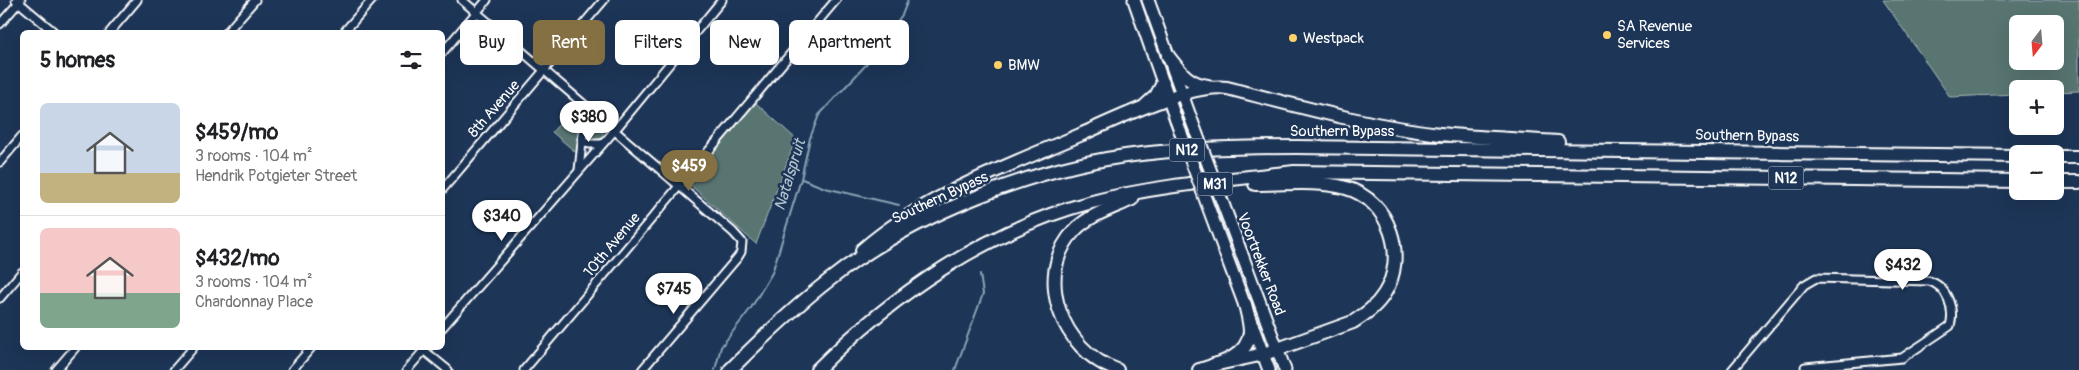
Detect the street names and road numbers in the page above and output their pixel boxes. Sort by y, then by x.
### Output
street label: 8th Avenue [464,76,525,142]
street label: Southern Bypass [1290,122,1394,141]
street label: Southern Bypass [1695,126,1800,146]
road number: N12 [1170,138,1204,162]
street label: Southern Bypass [889,167,992,229]
road number: N12 [1768,167,1804,190]
road number: M31 [1198,172,1232,195]
street label: 10th Avenue [579,208,645,281]
street label: Voortrekker Road [1233,210,1289,318]

